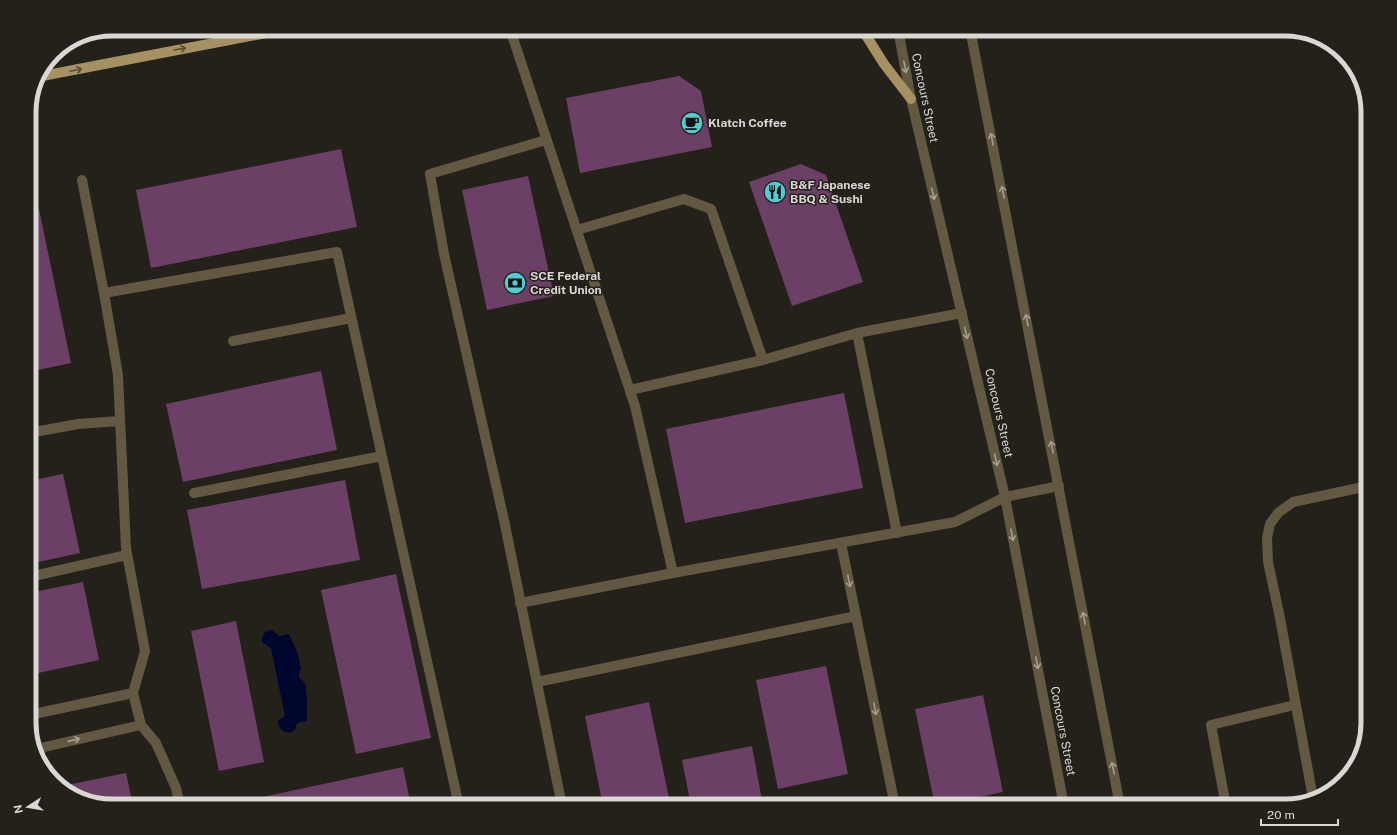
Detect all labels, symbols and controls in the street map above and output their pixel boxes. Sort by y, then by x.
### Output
one-way arrow [173,45,186,53]
street label: Concours Street [909,52,941,144]
one-way arrow [901,60,909,73]
one-way arrow [69,65,82,73]
cafe icon: Klatch Coffee [679,110,705,136]
place label: Klatch Coffee [708,116,787,130]
one-way arrow [988,133,996,146]
place label: B&F Japanese BBQ & Sushi [790,178,871,206]
restaurant icon: B&F Japanese BBQ & Sushi [762,179,788,205]
one-way arrow [998,186,1006,199]
one-way arrow [930,187,937,200]
place label: SCE Federal Credit Union [530,269,602,297]
bank icon: SCE Federal Credit Union [502,270,528,296]
one-way arrow [1023,314,1031,327]
one-way arrow [963,327,971,340]
street label: Concours Street [982,367,1016,459]
one-way arrow [1047,441,1055,454]
one-way arrow [993,453,1001,466]
one-way arrow [1009,528,1017,541]
one-way arrow [846,574,854,587]
one-way arrow [1080,612,1088,625]
one-way arrow [1033,656,1041,669]
street label: Concours Street [1047,685,1079,777]
one-way arrow [871,702,879,715]
one-way arrow [67,736,80,744]
one-way arrow [1108,762,1116,775]
north arrow [8,787,48,827]
scale bar [1261,801,1338,827]
text: N [11,804,25,815]
text: 20 m [1267,808,1295,822]

